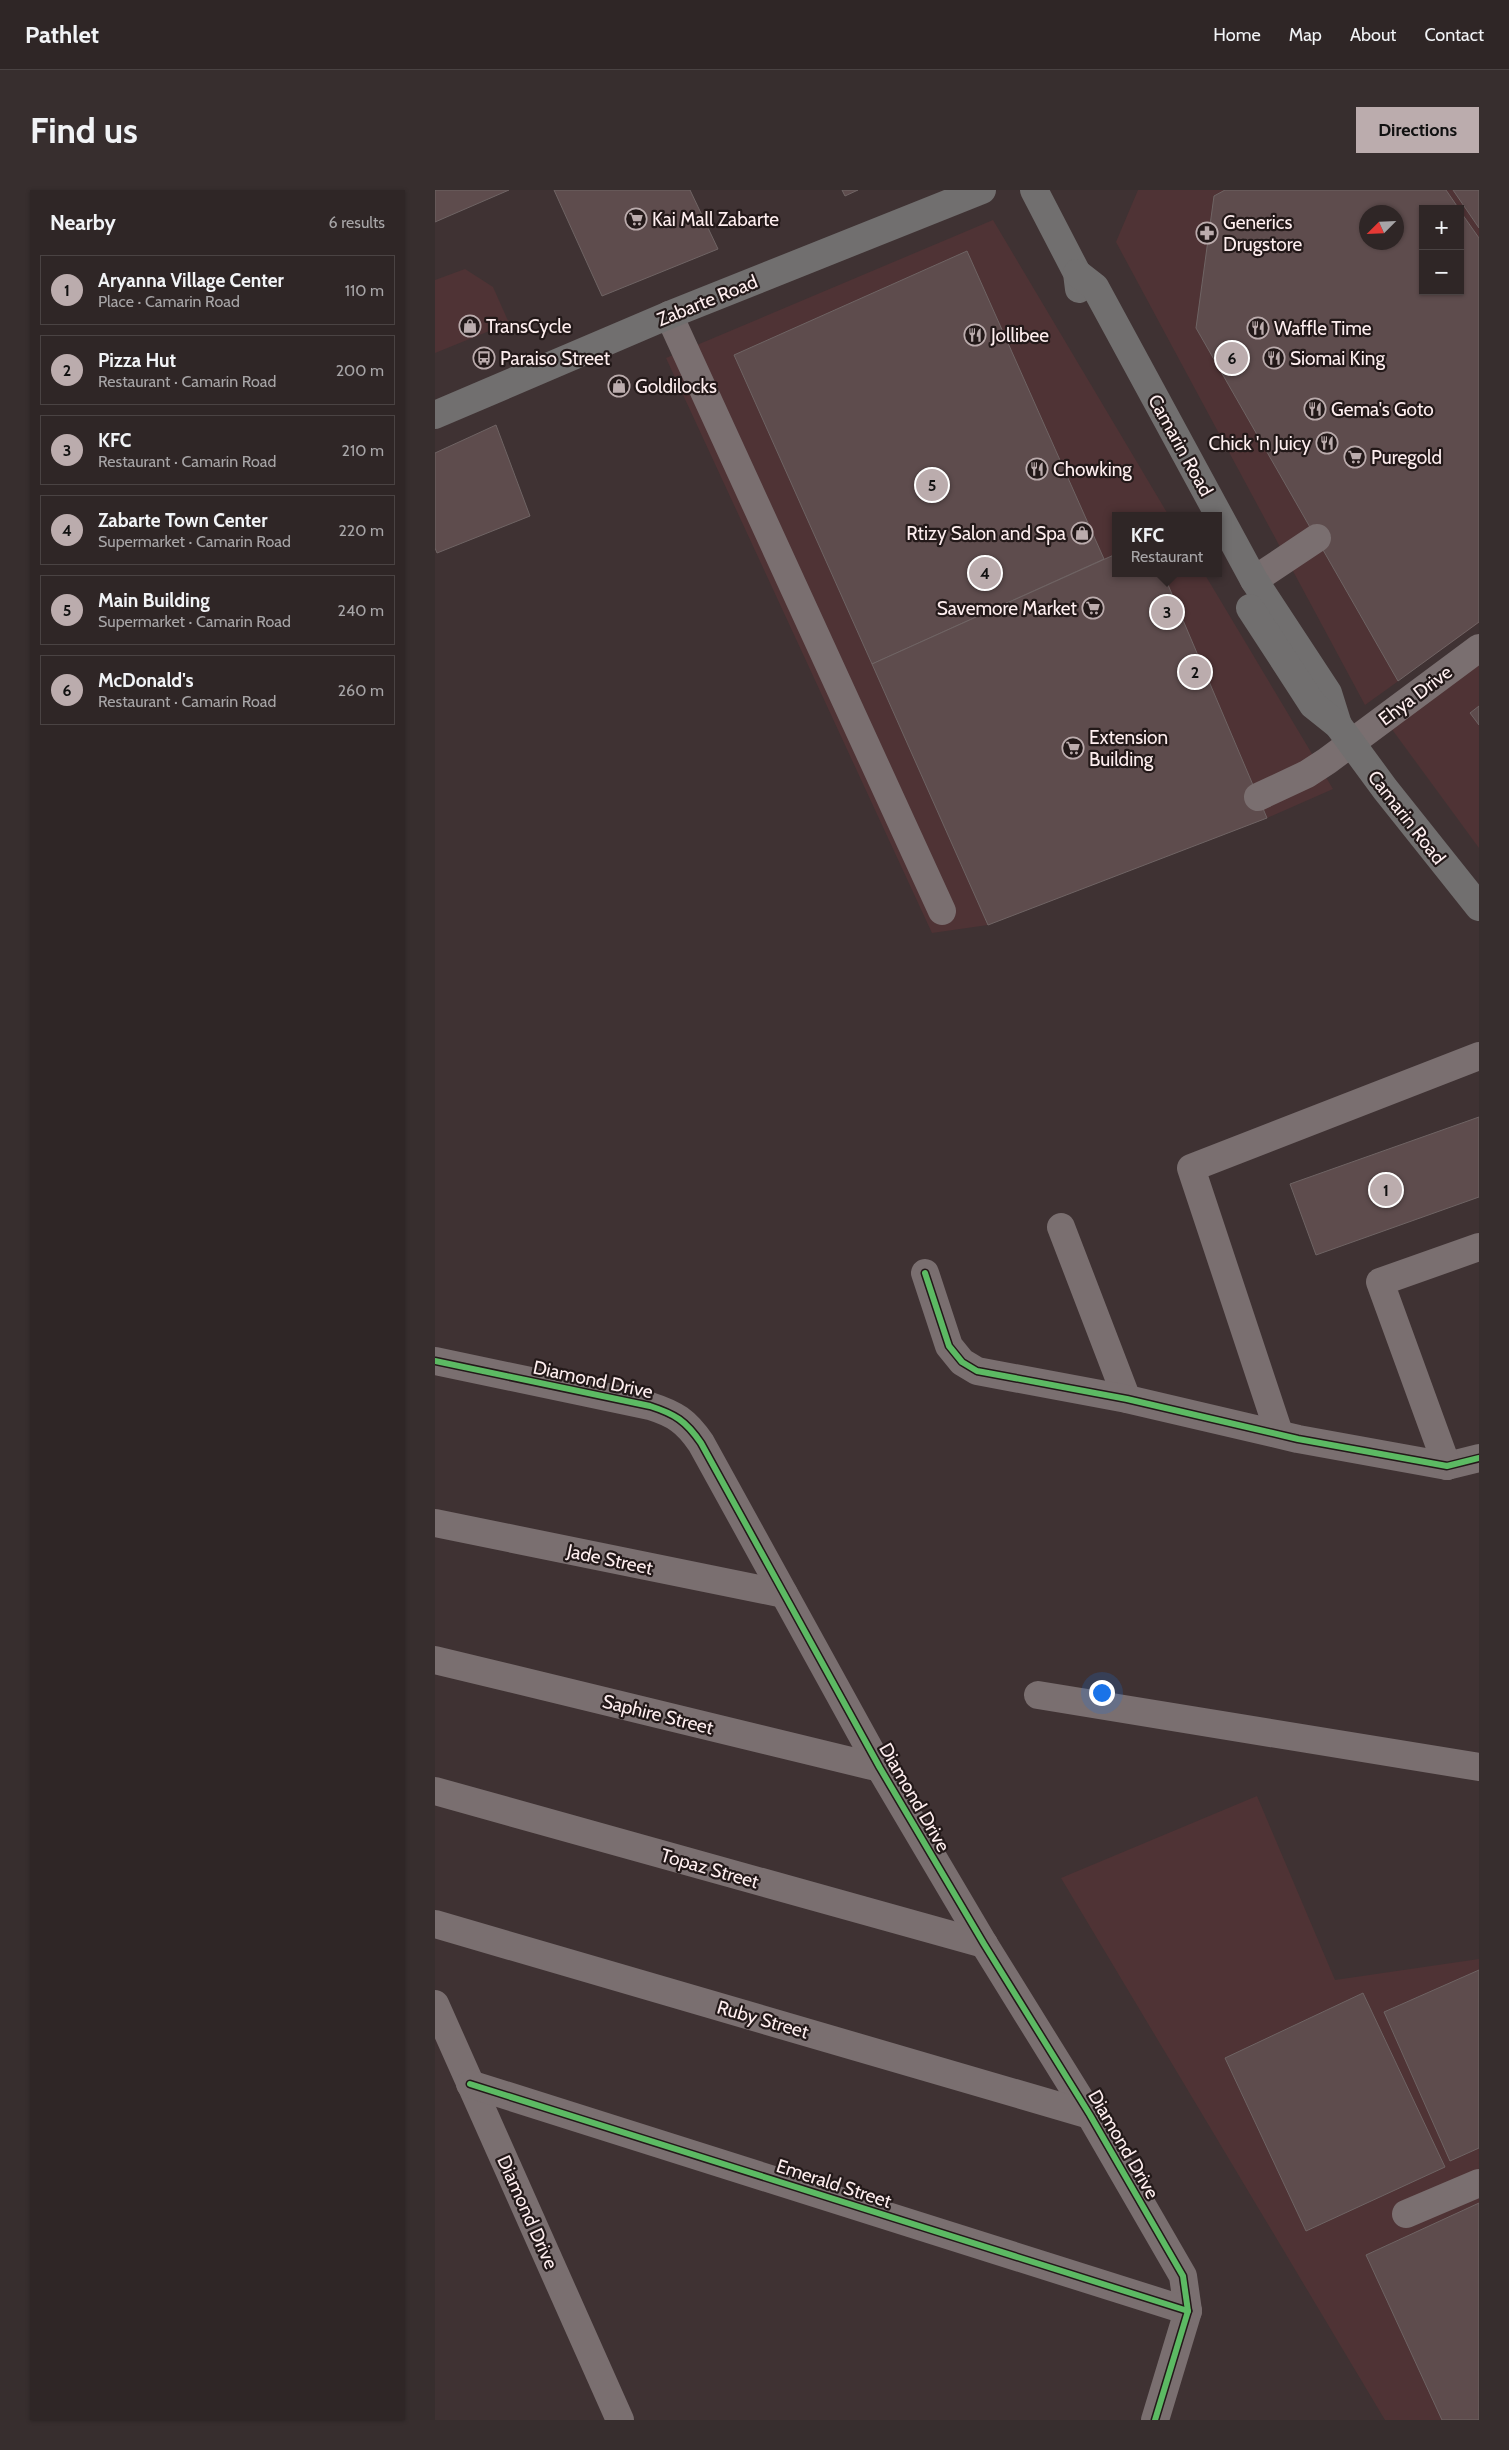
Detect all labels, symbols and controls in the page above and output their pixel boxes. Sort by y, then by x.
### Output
text: Pathlet [25,20,99,49]
text: Home [1213,24,1261,46]
text: Map [1289,24,1322,46]
text: About [1350,24,1396,46]
text: Contact [1424,24,1484,46]
button: Directions [1356,107,1479,153]
text: Find us [30,109,138,152]
north arrow [1359,205,1404,250]
map controls [1419,205,1464,295]
button: + [1419,205,1464,250]
supermarket icon: Kai Mall Zabarte [624,207,648,231]
place label: Kai Mall Zabarte [652,208,779,231]
text: Nearby [50,210,116,235]
place label: Generics Drugstore [1223,211,1303,256]
text: 6 results [329,213,385,232]
pharmacy icon: Generics Drugstore [1195,221,1219,245]
button: − [1419,250,1464,295]
text: Aryanna Village Center [98,269,284,292]
street label: Zabarte Road [653,270,761,331]
text: 1 [64,281,70,300]
text: 110 m [345,281,384,300]
text: Place · Camarin Road [98,292,240,311]
shop icon: TransCycle [458,314,482,338]
place label: TransCycle [486,315,572,338]
restaurant icon: Waffle Time [1246,316,1270,340]
place label: Waffle Time [1274,317,1372,340]
restaurant icon: Jollibee [963,323,987,347]
place label: Jollibee [990,324,1049,347]
pin: 6 [1216,339,1248,377]
bus stop icon: Paraiso Street [472,346,496,370]
restaurant icon: Siomai King [1262,346,1286,370]
place label: Paraiso Street [500,347,611,370]
place label: Siomai King [1290,347,1385,370]
text: Pizza Hut [98,349,176,372]
text: 2 [63,361,71,380]
text: 200 m [336,361,384,380]
text: Restaurant · Camarin Road [98,372,276,391]
shop icon: Goldilocks [607,374,631,398]
place label: Goldilocks [635,375,717,398]
street label: Camarin Road [1143,390,1218,500]
restaurant icon: Gema's Goto [1303,397,1327,421]
place label: Gema's Goto [1331,398,1434,421]
text: KFC [98,429,131,452]
restaurant icon: Chick 'n Juicy [1315,431,1339,455]
place label: Chick 'n Juicy [1209,432,1311,455]
text: 3 [63,441,71,460]
text: 210 m [342,441,384,460]
supermarket icon: Puregold [1343,445,1367,469]
place label: Puregold [1371,446,1442,469]
text: Restaurant · Camarin Road [98,452,276,471]
restaurant icon: Chowking [1025,457,1049,481]
place label: Chowking [1053,458,1132,481]
pin: 5 [916,466,948,504]
text: Zabarte Town Center [98,509,267,532]
popup [1112,512,1222,577]
text: 4 [62,521,72,540]
text: 220 m [338,521,384,540]
shop icon: Rtizy Salon and Spa [1070,521,1094,545]
place label: Rtizy Salon and Spa [906,522,1066,545]
text: KFC [1131,524,1164,547]
text: Supermarket · Camarin Road [98,532,291,551]
text: Restaurant [1131,547,1203,566]
pin: 4 [969,554,1001,592]
text: Main Building [98,589,210,612]
pin: 3 [1151,593,1183,631]
supermarket icon: Savemore Market [1081,596,1105,620]
place label: Savemore Market [937,597,1078,620]
text: 5 [63,601,71,620]
text: 240 m [338,601,384,620]
text: Supermarket · Camarin Road [98,612,291,631]
pin: 2 [1179,653,1211,691]
street label: Ehya Drive [1374,660,1457,730]
text: McDonald's [98,669,194,692]
text: 6 [63,681,72,700]
text: 260 m [338,681,384,700]
text: Restaurant · Camarin Road [98,692,276,711]
place label: Extension Building [1089,726,1168,771]
supermarket icon: Extension Building [1061,736,1085,760]
street label: Camarin Road [1363,766,1450,869]
pin: 1 [1370,1171,1402,1209]
street label: Diamond Drive [531,1356,655,1403]
street label: Jade Street [564,1539,655,1580]
your location [1089,1680,1115,1706]
street label: Saphire Street [600,1690,716,1740]
street label: Diamond Drive [874,1739,955,1856]
street label: Topaz Street [658,1844,762,1894]
street label: Ruby Street [714,1995,812,2044]
street label: Diamond Drive [1083,2086,1164,2203]
street label: Diamond Drive [492,2152,563,2273]
street label: Emerald Street [773,2154,895,2213]

